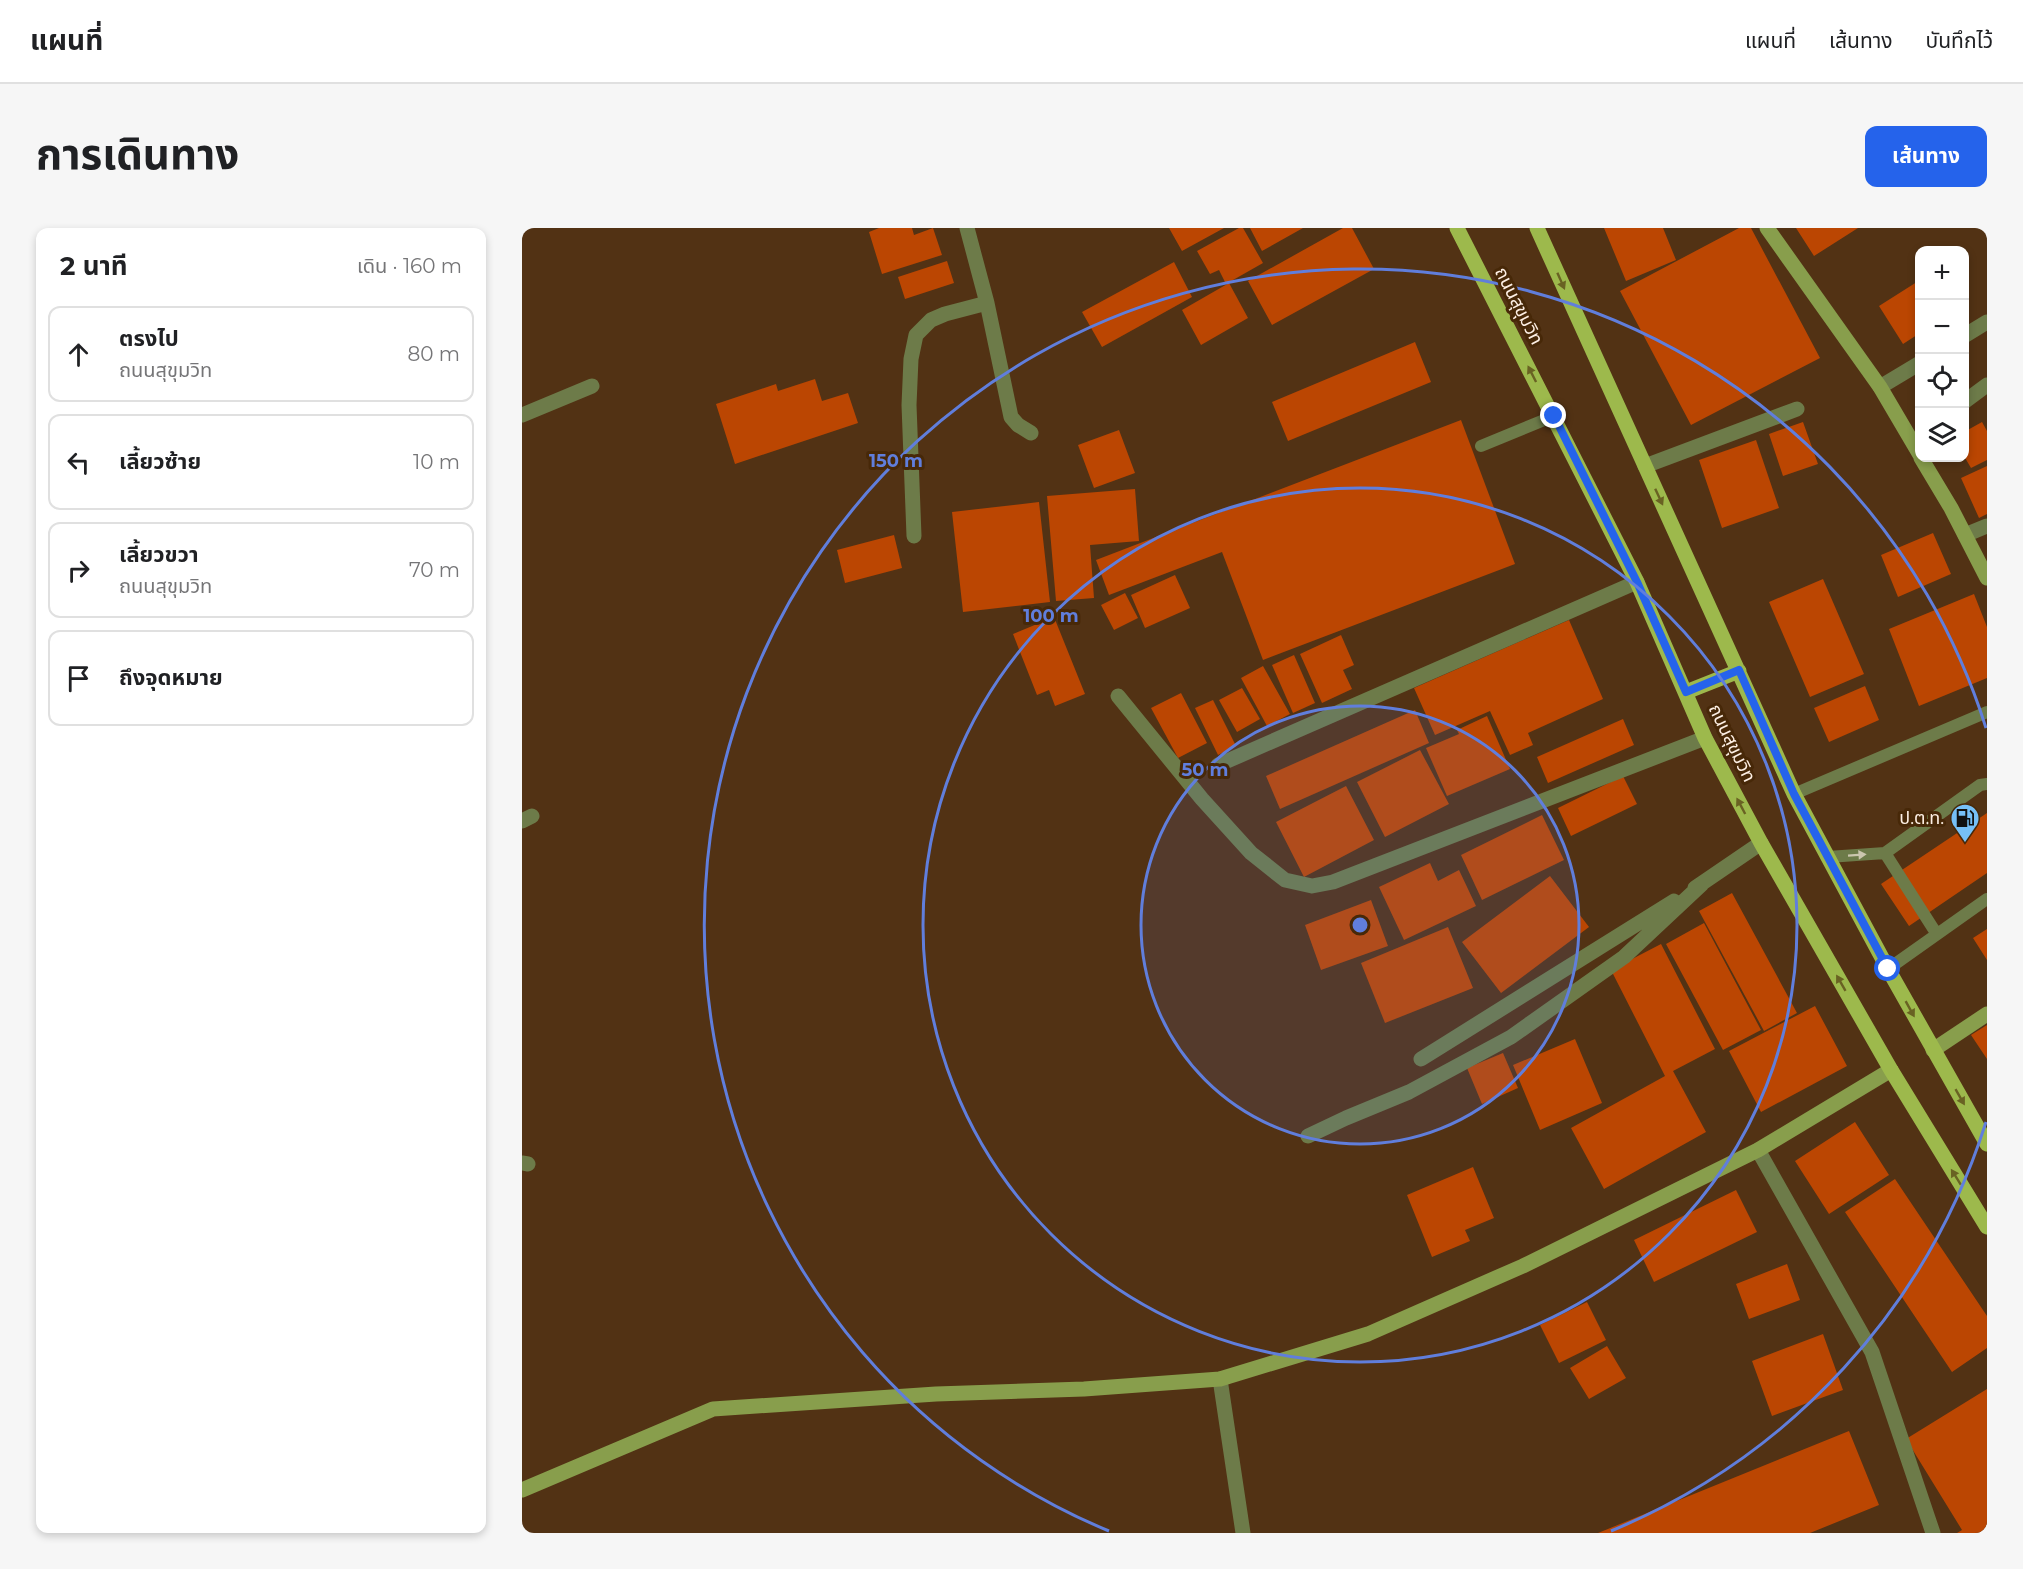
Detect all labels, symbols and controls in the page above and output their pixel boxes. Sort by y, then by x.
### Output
text: แผนที่ [30,23,103,57]
text: แผนที่ [1745,28,1796,53]
text: เส้นทาง [1829,28,1893,53]
text: บันทึกไว้ [1926,28,1993,53]
button: เส้นทาง [1865,126,1987,187]
text: การเดินทาง [36,128,239,180]
map controls [1915,246,1969,462]
button: + [1915,246,1969,300]
text: 2 นาที [60,250,128,282]
text: เดิน · 160 m [357,254,462,278]
street label: ถนนสุขุมวิท [1490,264,1548,348]
one-way arrow [1557,273,1566,290]
button: − [1915,300,1969,354]
text: ตรงไป [119,325,179,352]
icon: ahead [62,338,95,371]
text: 80 m [408,342,460,366]
button: locate [1915,354,1969,408]
text: ถนนสุขุมวิท [119,358,212,382]
one-way arrow [1528,366,1537,383]
route end [1540,402,1566,428]
button: layers [1915,408,1969,462]
icon: left [62,446,95,479]
text: เลี้ยวซ้าย [119,448,201,475]
text: 10 m [413,450,460,474]
text: 150 m [869,450,923,472]
one-way arrow [1655,489,1664,506]
text: เลี้ยวขวา [119,541,199,568]
icon: right [62,554,95,587]
text: 70 m [409,558,460,582]
text: ถนนสุขุมวิท [119,574,212,598]
text: 100 m [1023,605,1079,627]
icon: arrive [62,662,95,695]
text: ถึงจุดหมาย [119,664,223,691]
street label: ถนนสุขุมวิท [1704,700,1760,786]
text: 50 m [1182,759,1228,781]
one-way arrow [1737,797,1746,814]
fuel station icon: ป.ต.ท. [1949,802,1981,844]
place label: ป.ต.ท. [1899,807,1944,829]
one-way arrow [1847,850,1866,860]
centre of rings [1350,915,1370,935]
route start [1874,955,1900,981]
one-way arrow [1836,974,1846,991]
one-way arrow [1905,1001,1915,1018]
one-way arrow [1954,1089,1965,1105]
one-way arrow [1951,1169,1962,1185]

